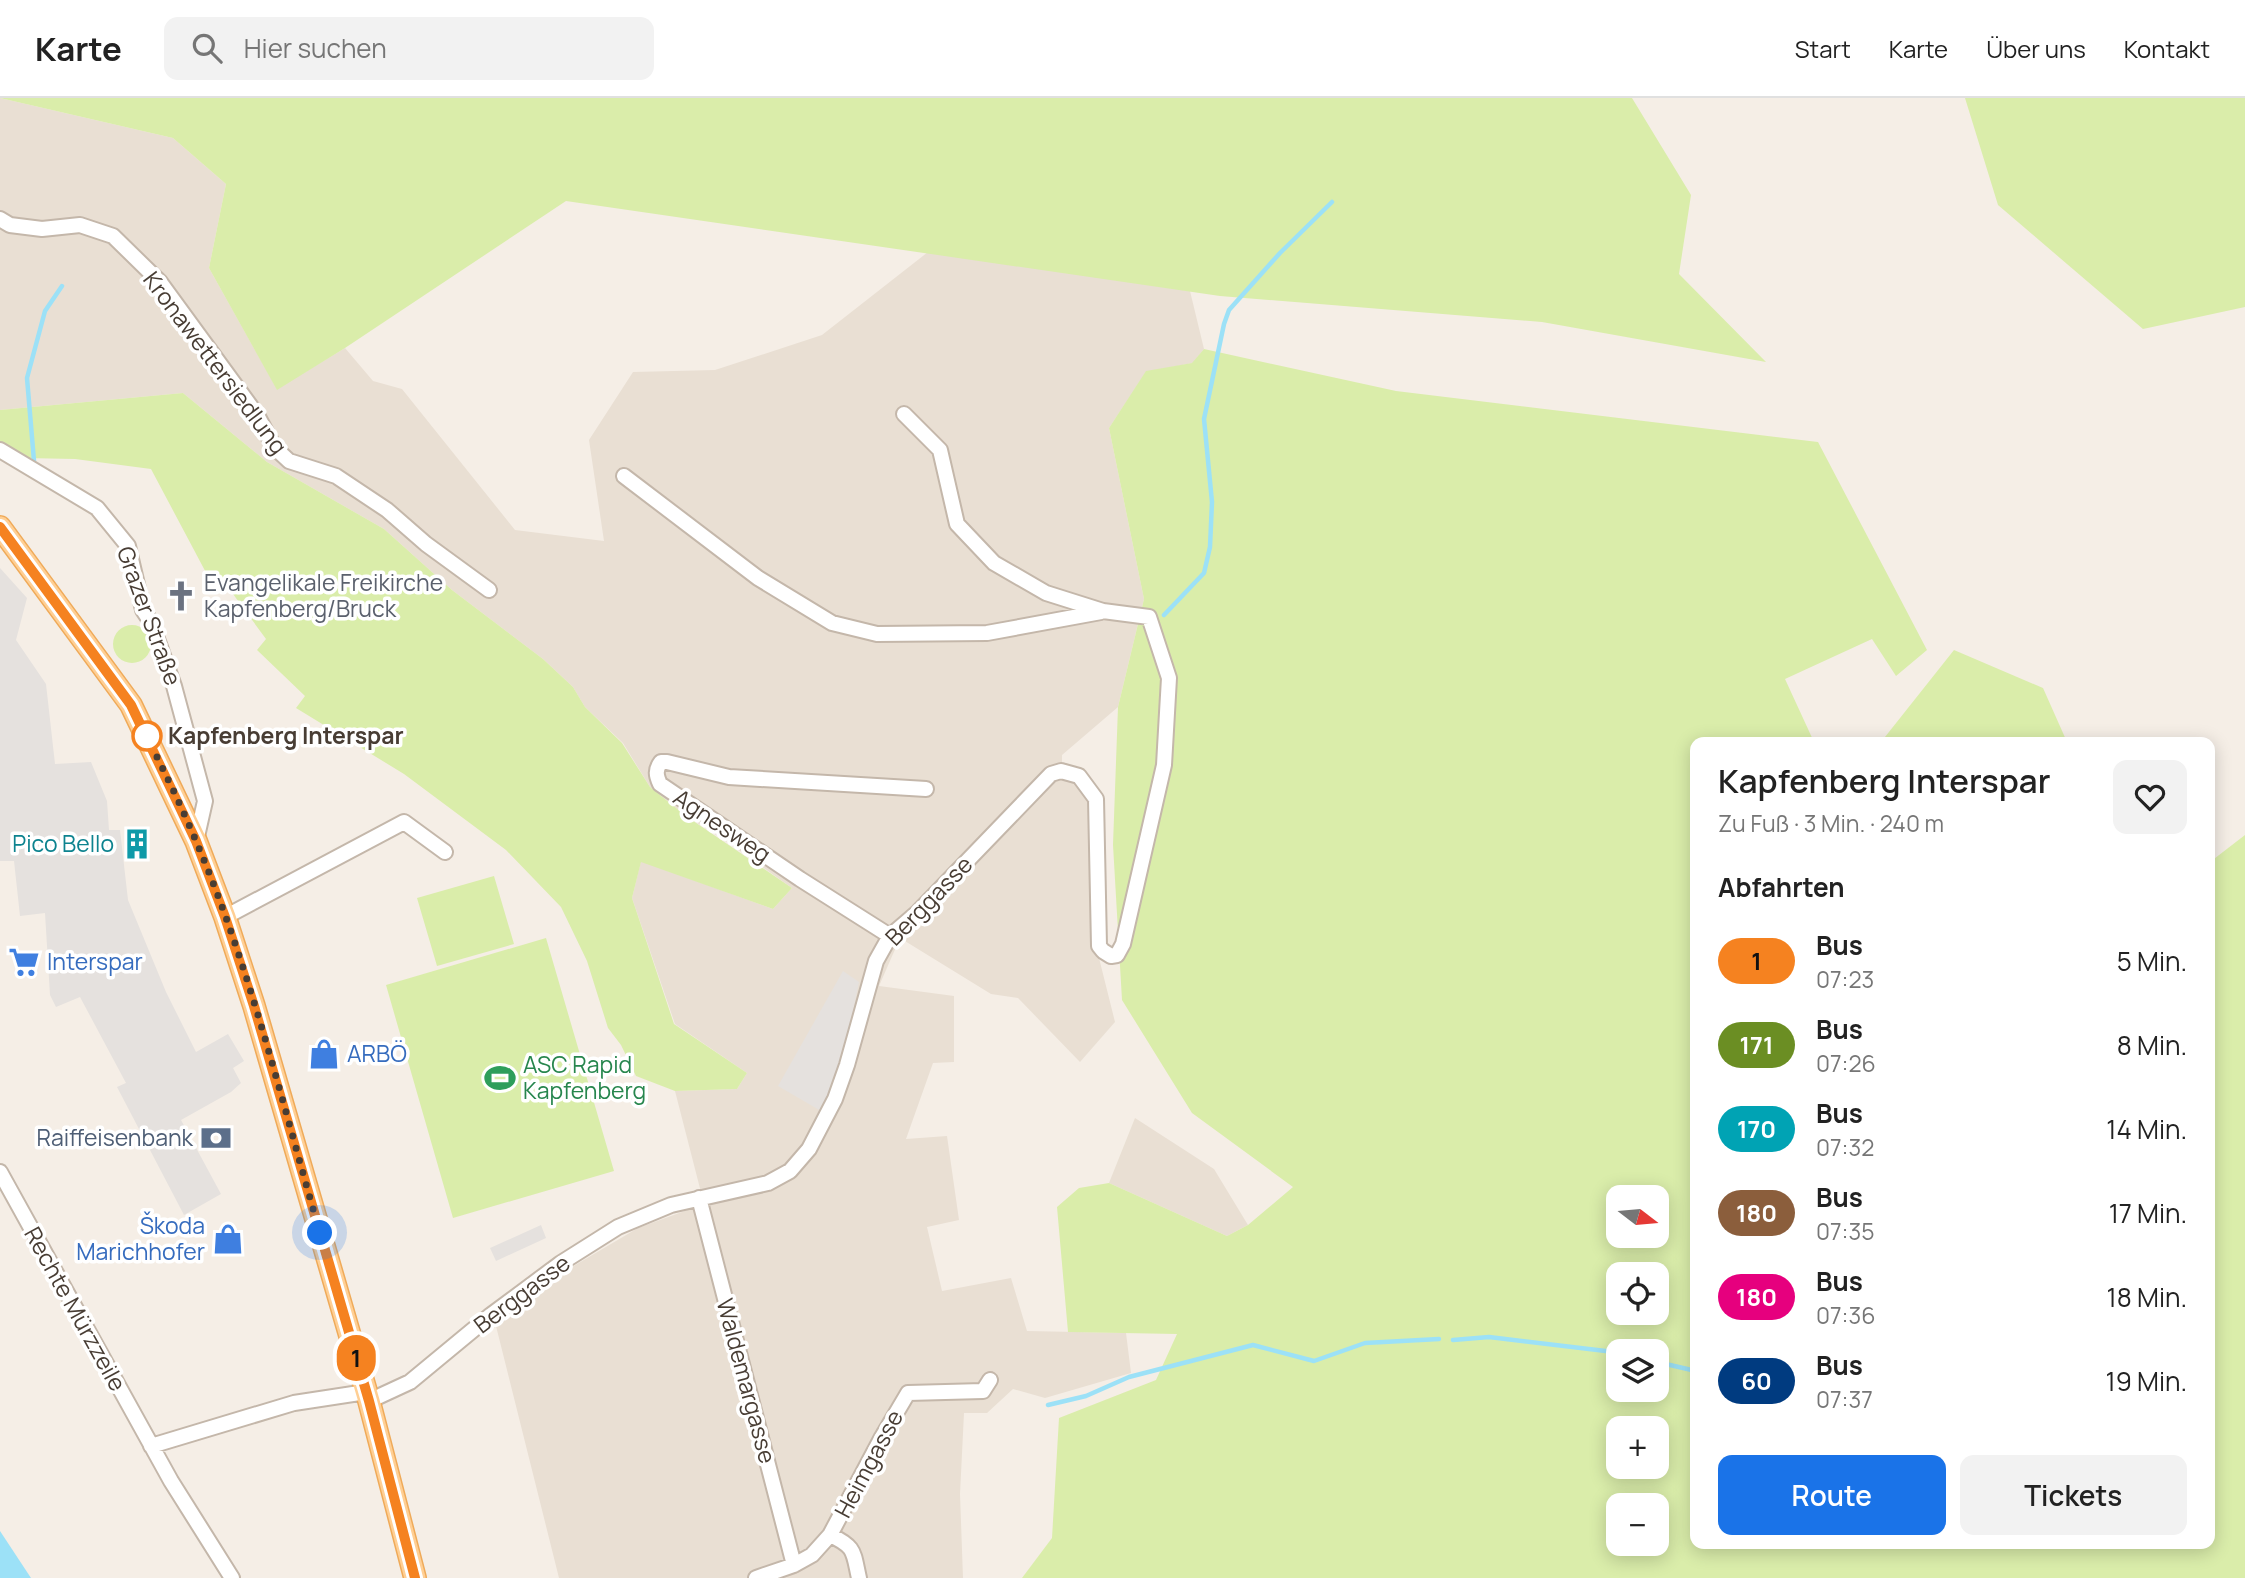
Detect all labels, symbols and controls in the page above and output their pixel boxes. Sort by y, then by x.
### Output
search box [164,17,654,80]
text: Karte [35,26,122,71]
icon: search [188,29,226,67]
text: Hier suchen [244,30,387,66]
text: Start [1795,32,1851,65]
text: Karte [1889,32,1948,65]
text: Über uns [1986,32,2086,65]
text: Kontakt [2124,32,2210,65]
street label: Kronawettersiedlung [136,264,295,460]
street label: Grazer Straße [110,542,190,690]
place label: Evangelikale Freikirche Kapfenberg/Bruck [204,566,443,624]
church icon: Evangelikale Freikirche Kapfenberg/Bruck [164,579,198,613]
place label: Kapfenberg Interspar [168,719,404,751]
marker: Kapfenberg Interspar [132,721,162,751]
text: Kapfenberg Interspar [1718,758,2050,803]
button: heart [2113,760,2187,834]
street label: Agnesweg [668,781,778,869]
text: Zu Fuß · 3 Min. · 240 m [1718,807,1944,839]
place label: Pico Bello [12,827,114,859]
building icon: Pico Bello [120,827,154,861]
street label: Berggasse [878,849,979,952]
text: Abfahrten [1718,869,1845,905]
text: Bus [1816,927,1863,963]
text: 5 Min. [2117,943,2187,979]
text: 1 [1751,944,1762,977]
supermarket icon: Interspar [7,945,41,979]
place label: Interspar [47,945,143,977]
text: 07:23 [1816,963,1874,995]
text: Bus [1816,1011,1863,1047]
text: 8 Min. [2117,1027,2187,1063]
text: 171 [1740,1028,1773,1061]
shop icon: ARBÖ [307,1037,341,1071]
place label: ARBÖ [347,1037,407,1069]
text: 07:26 [1816,1047,1876,1079]
place label: ASC Rapid Kapfenberg [523,1048,646,1106]
sports icon: ASC Rapid Kapfenberg [483,1061,517,1095]
text: Bus [1816,1095,1863,1131]
text: 14 Min. [2106,1111,2187,1147]
text: 170 [1737,1112,1776,1145]
place label: Raiffeisenbank [36,1121,194,1153]
bank icon: Raiffeisenbank [199,1121,233,1155]
text: 07:32 [1816,1131,1874,1163]
text: Bus [1816,1179,1863,1215]
north arrow [1606,1185,1670,1248]
map controls [1606,1185,1669,1556]
text: 17 Min. [2109,1195,2187,1231]
text: 180 [1736,1196,1777,1229]
place label: Škoda Marichhofer [76,1209,205,1267]
your location [302,1215,337,1250]
text: 07:35 [1816,1215,1874,1247]
street label: Rechte Mürzzeile [17,1221,134,1397]
shop icon: Škoda Marichhofer [211,1222,245,1256]
street label: Berggasse [467,1246,576,1340]
button: locate [1606,1262,1669,1325]
text: Bus [1816,1263,1863,1299]
text: 18 Min. [2107,1279,2187,1315]
text: 180 [1736,1280,1777,1313]
street label: Waldemargasse [710,1295,784,1467]
text: 07:36 [1816,1299,1875,1331]
line badge: 1 [333,1335,379,1381]
button: layers [1606,1339,1669,1402]
text: 1 [351,1341,361,1374]
text: Bus [1816,1347,1863,1383]
text: 19 Min. [2106,1363,2187,1399]
text: 60 [1741,1364,1772,1397]
text: 07:37 [1816,1383,1873,1415]
street label: Heimgasse [826,1404,910,1523]
button: + [1606,1416,1669,1479]
button: Route [1718,1455,1946,1535]
button: Tickets [1960,1455,2187,1535]
button: − [1606,1493,1669,1556]

